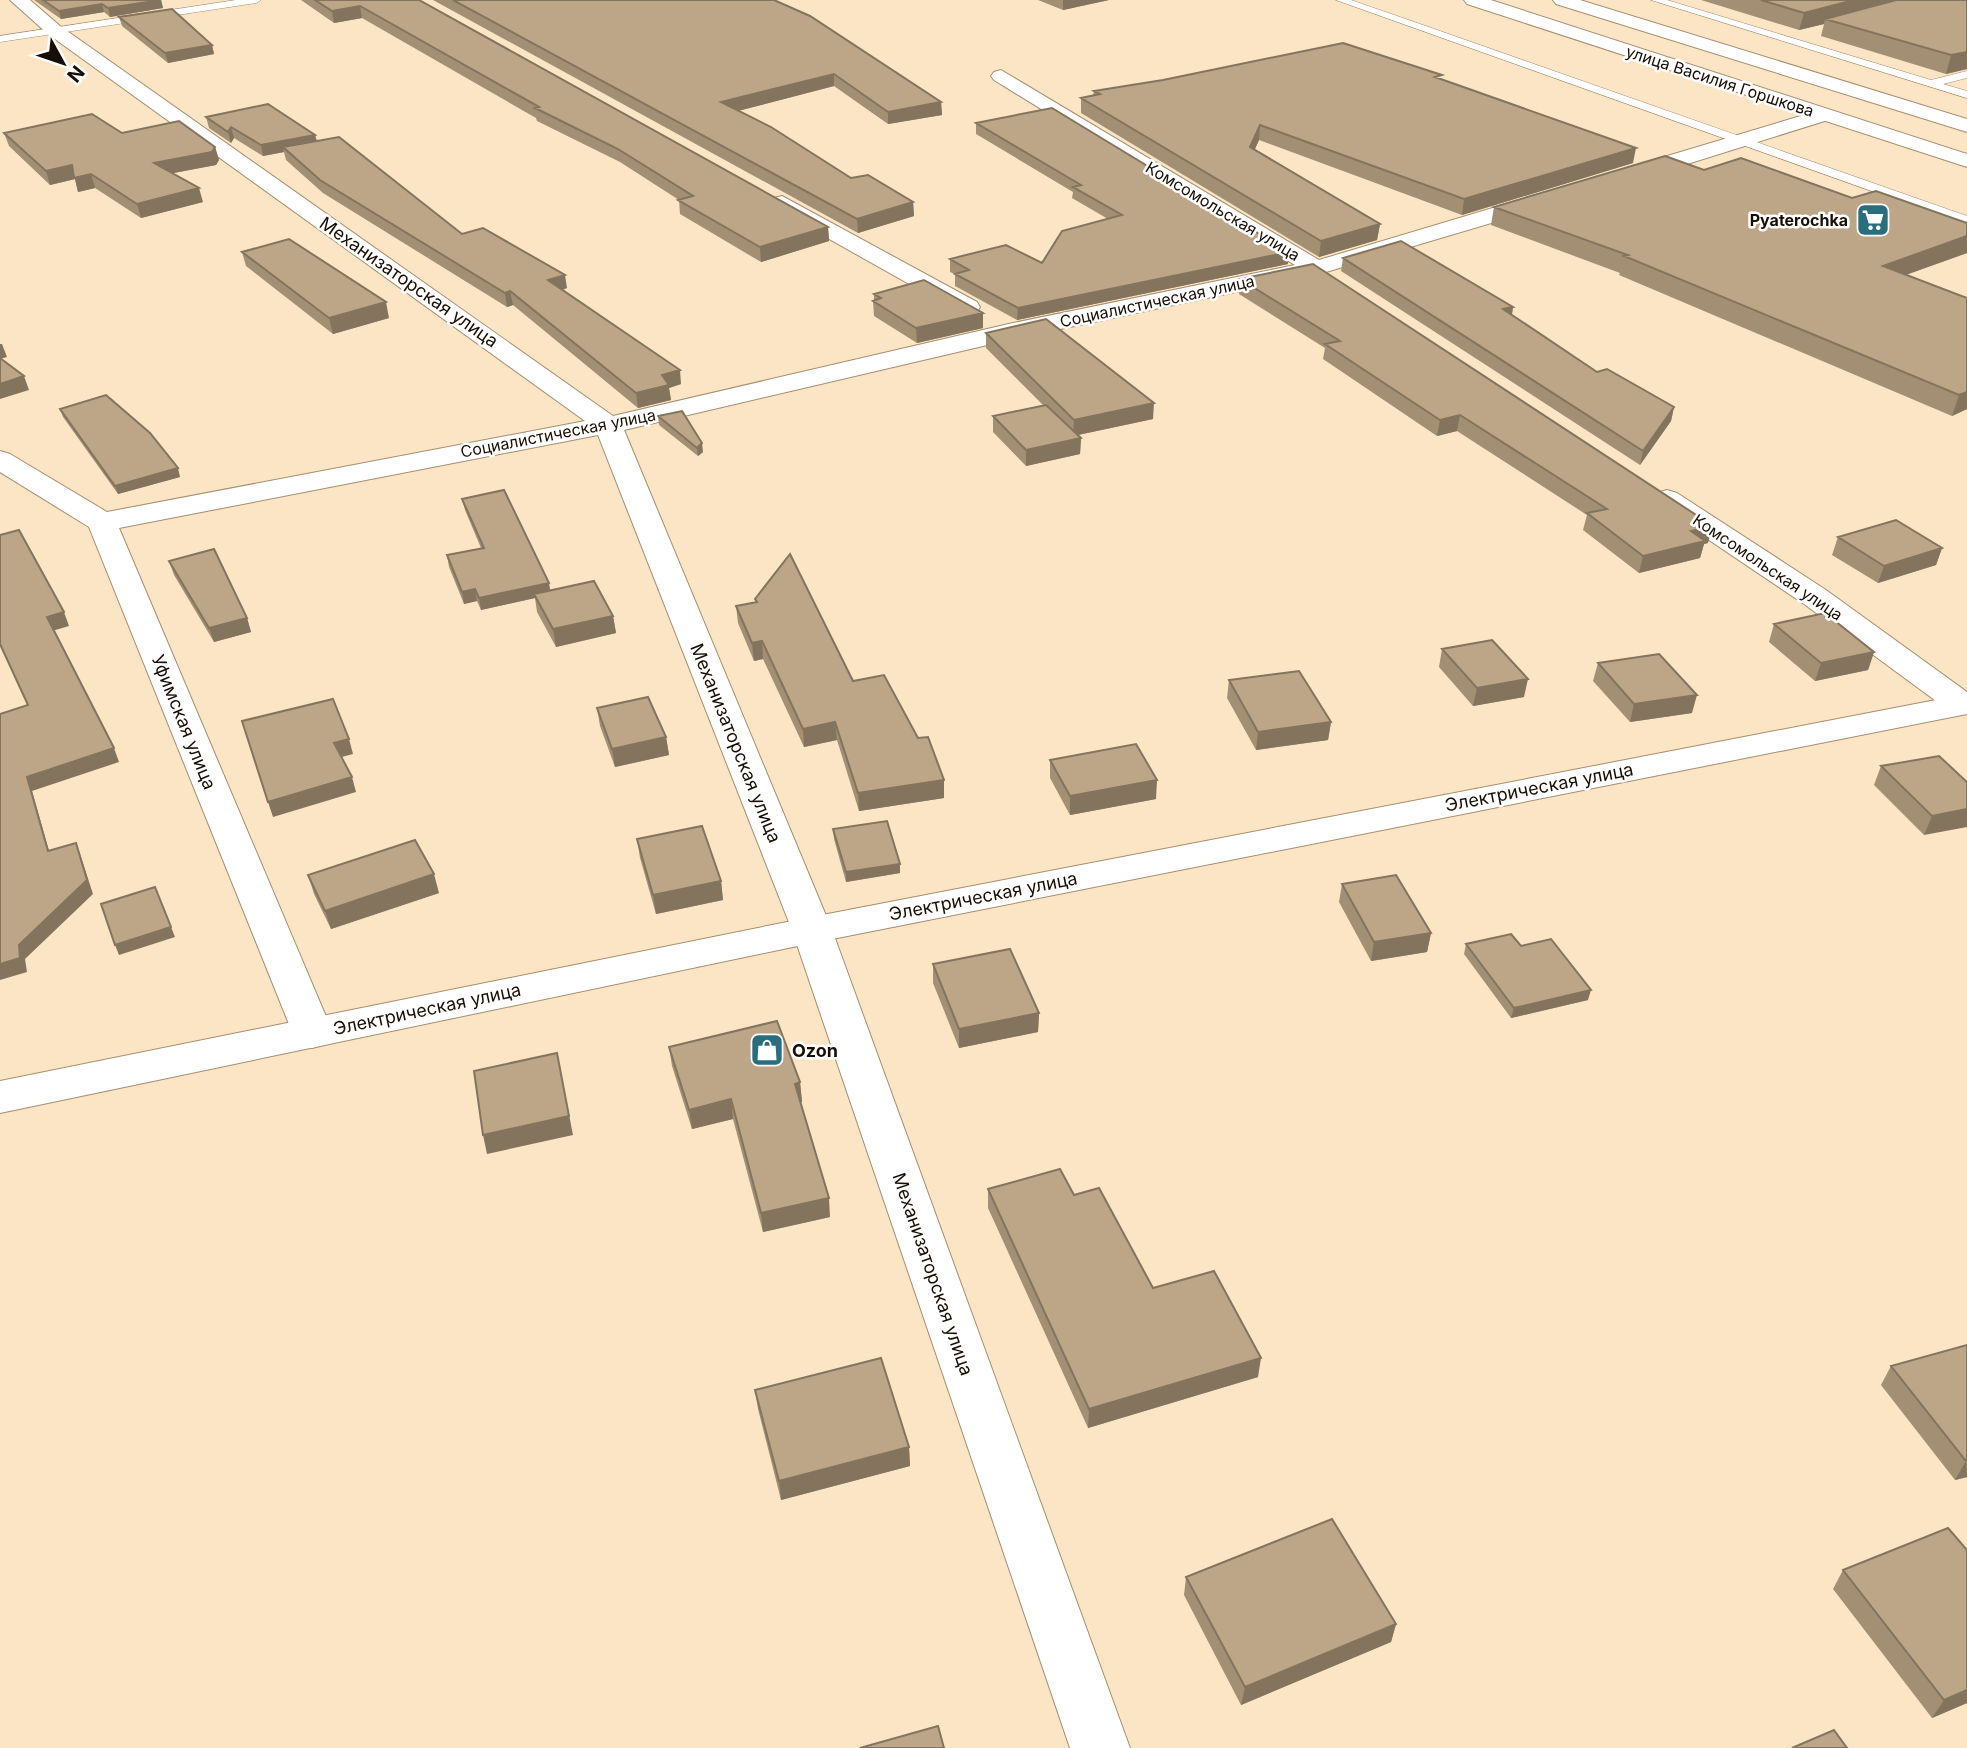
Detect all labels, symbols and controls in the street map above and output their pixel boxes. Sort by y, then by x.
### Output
north arrow [28,28,98,98]
street label: улица Василия Горшкова [1623,41,1817,121]
text: N [62,61,89,87]
street label: Комсомольская улица [1142,157,1304,265]
supermarket icon: Pyaterochka [1854,201,1892,239]
place label: Pyaterochka [1750,210,1848,230]
street label: Механизаторская улица [316,212,502,352]
street label: Социалистическая улица [1058,271,1256,331]
street label: Социалистическая улица [459,404,657,462]
street label: Комсомольская улица [1689,509,1847,625]
street label: Механизаторская улица [686,640,786,846]
street label: Уфимская улица [147,652,221,792]
street label: Электрическая улица [1443,758,1635,816]
street label: Электрическая улица [887,867,1079,925]
street label: Электрическая улица [331,979,523,1039]
shop icon: Ozon [748,1031,786,1069]
place label: Ozon [792,1040,838,1061]
street label: Механизаторская улица [888,1170,978,1378]

